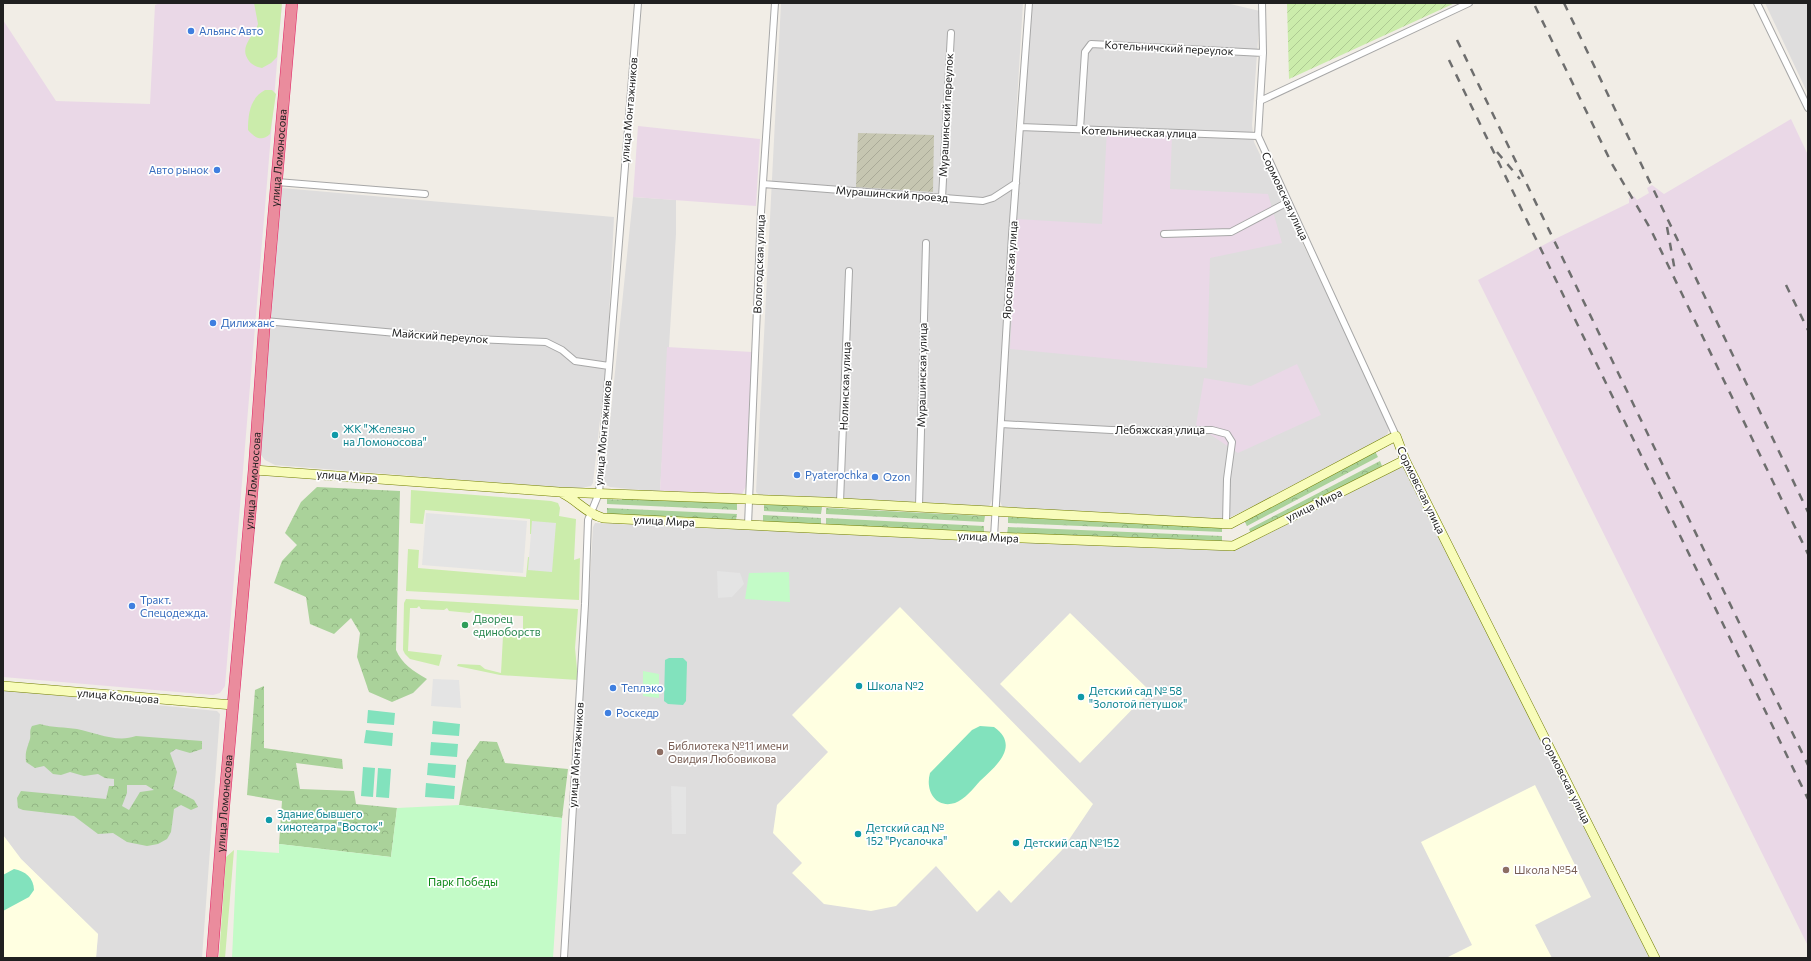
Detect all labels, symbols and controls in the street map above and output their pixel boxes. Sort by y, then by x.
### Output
place label: Альянс Авто [199,24,264,37]
marker: Альянс Авто [186,26,196,36]
street label: Котельничский переулок [1104,38,1234,57]
street label: Мурашинский переулок [936,53,955,177]
street label: улица Монтажников [617,57,640,163]
street label: улица Ломоносова [267,108,289,207]
street label: Котельническая улица [1081,123,1197,140]
street label: Сормовская улица [1259,150,1312,242]
place label: Авто рынок [149,163,209,176]
marker: Авто рынок [212,165,222,175]
street label: Мурашинский проезд [835,183,949,204]
street label: Вологодская улица [750,214,767,314]
street label: Ярославская улица [1000,220,1019,320]
place label: Дилижанс [221,316,275,329]
marker: Дилижанс [208,318,218,328]
street label: Мурашинская улица [914,323,929,427]
street label: Майский переулок [391,326,489,345]
street label: Нолинская улица [836,341,853,431]
street label: улица Монтажников [591,380,614,486]
place label: ЖК "Железно на Ломоносова" [343,422,427,448]
street label: Лебяжская улица [1115,423,1205,436]
marker: ЖК "Железно на Ломоносова" [330,430,340,440]
street label: улица Ломоносова [242,431,263,530]
street label: Сормовская улица [1395,444,1448,536]
street label: улица Мира [316,467,378,484]
place label: Pyaterochka [805,468,868,481]
marker: Pyaterochka [792,470,802,480]
place label: Ozon [883,470,910,483]
marker: Ozon [870,472,880,482]
street label: улица Мира [1283,485,1344,524]
street label: улица Мира [633,512,695,529]
street label: улица Мира [957,528,1019,545]
place label: Тракт. Спецодежда. [140,593,209,619]
marker: Тракт. Спецодежда. [127,601,137,611]
place label: Дворец единоборств [473,612,541,638]
marker: Дворец единоборств [460,620,470,630]
place label: Школа №2 [867,679,924,692]
place label: Теплэко [621,681,664,694]
marker: Школа №2 [854,681,864,691]
marker: Теплэко [608,683,618,693]
place label: Детский сад № 58 "Золотой петушок" [1089,684,1187,710]
street label: улица Кольцова [77,685,160,706]
marker: Детский сад № 58 "Золотой петушок" [1076,692,1086,702]
street label: улица Монтажников [565,702,586,808]
place label: Роскедр [616,706,659,719]
marker: Роскедр [603,708,613,718]
street label: Сормовская улица [1539,734,1594,825]
place label: Библиотека №11 имени Овидия Любовикова [668,739,788,765]
marker: Библиотека №11 имени Овидия Любовикова [655,747,665,757]
street label: улица Ломоносова [213,754,234,853]
place label: Здание бывшего кинотеатра "Восток" [277,807,383,833]
marker: Здание бывшего кинотеатра "Восток" [264,815,274,825]
place label: Детский сад № 152 "Русалочка" [866,821,947,847]
marker: Детский сад № 152 "Русалочка" [853,829,863,839]
place label: Детский сад №152 [1024,836,1119,849]
marker: Детский сад №152 [1011,838,1021,848]
place label: Школа №54 [1514,863,1578,876]
marker: Школа №54 [1501,865,1511,875]
park label: Парк Победы [428,875,498,888]

